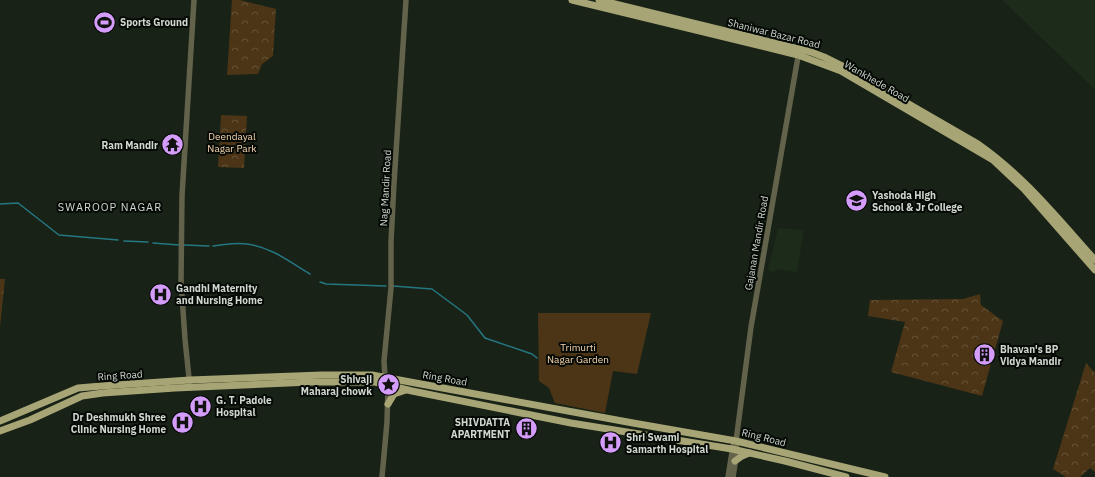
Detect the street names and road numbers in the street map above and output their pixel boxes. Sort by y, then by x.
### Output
street label: Shaniwar Bazar Road [726,16,821,51]
street label: Wankhede Road [842,58,912,105]
street label: Nag Mandir Road [377,149,394,227]
street label: Gajanan Mandir Road [742,195,771,291]
street label: Ring Road [97,367,143,384]
street label: Ring Road [422,368,468,389]
street label: Ring Road [740,426,787,449]

